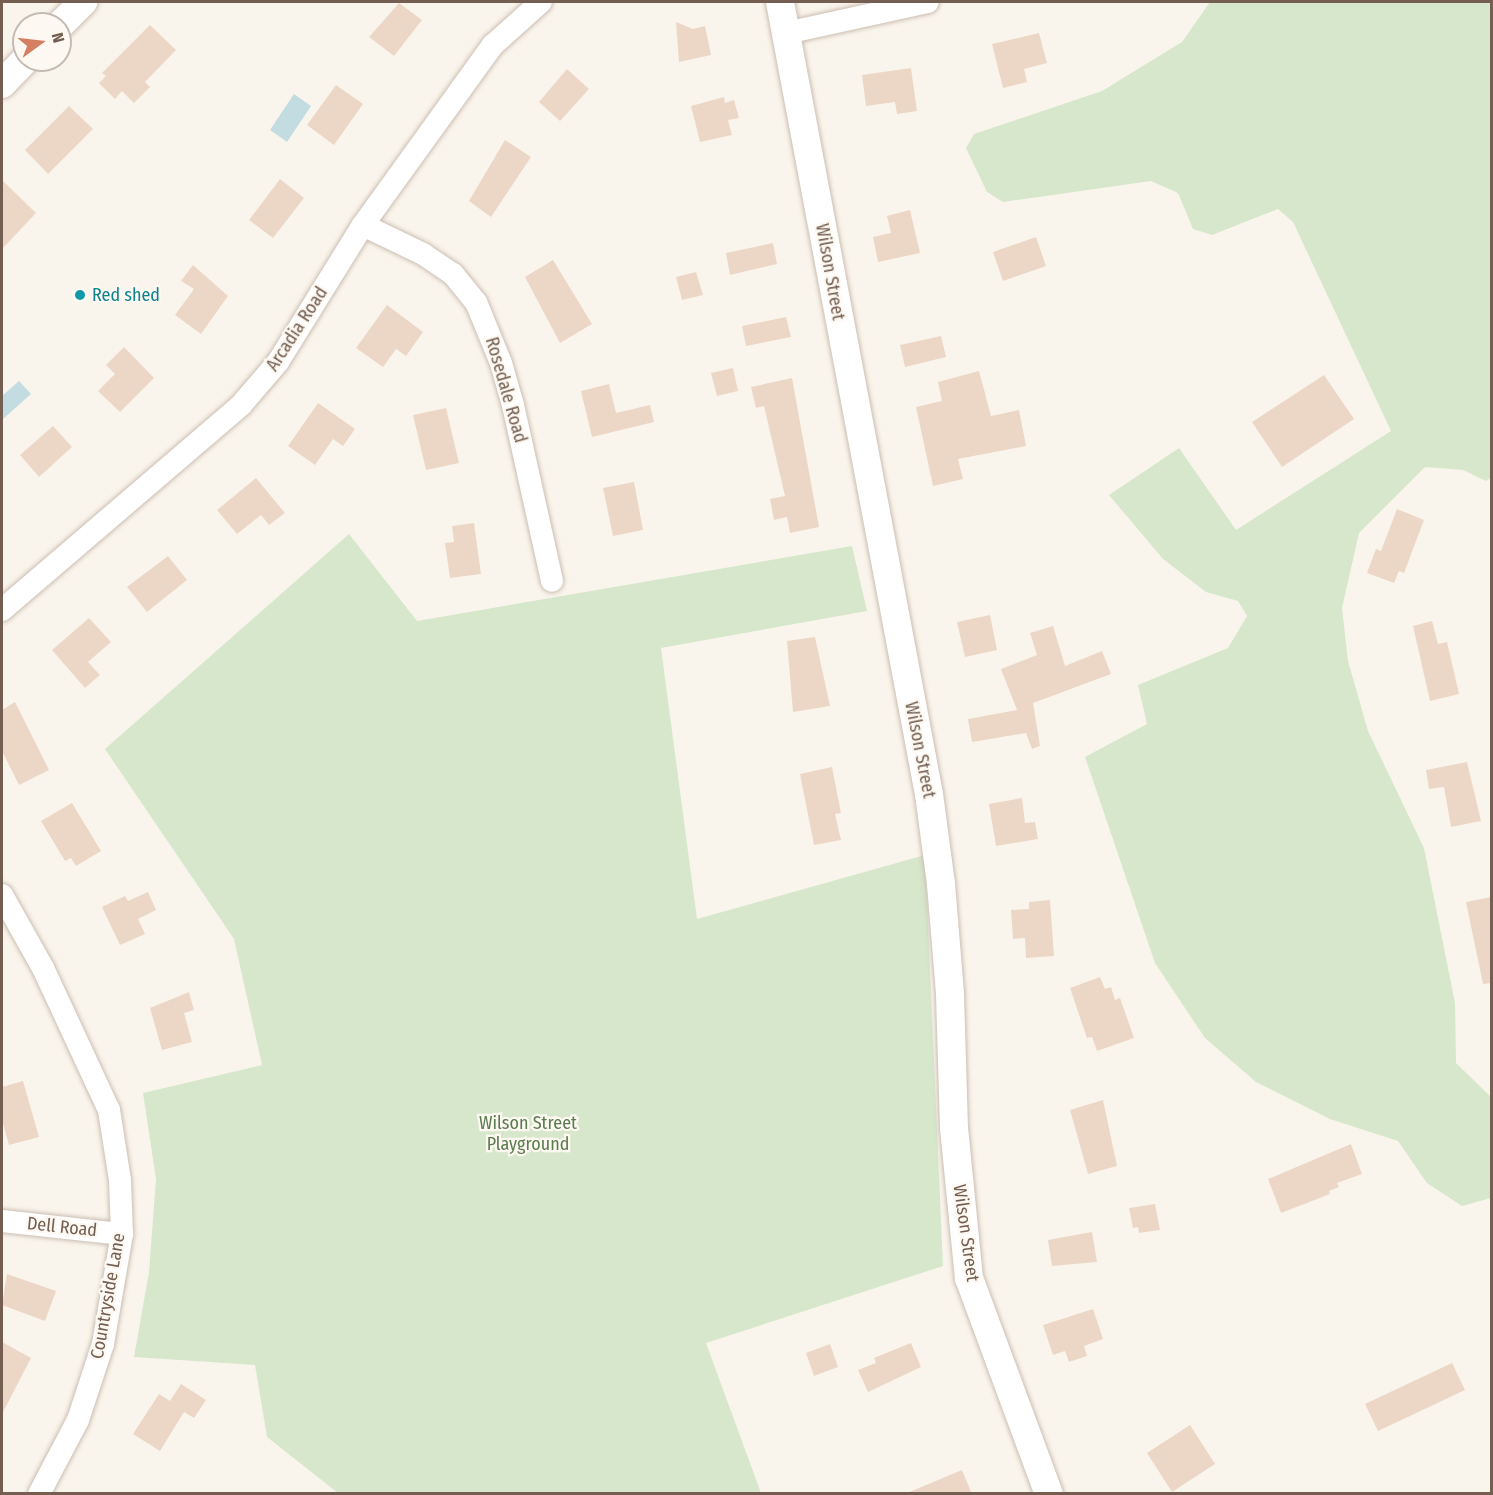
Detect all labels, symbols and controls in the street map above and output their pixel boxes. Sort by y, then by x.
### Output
north arrow [12,12,72,72]
text: N [48,31,68,45]
street label: Wilson Street [811,222,849,322]
street label: Arcadia Road [262,283,332,375]
place label: Red shed [92,284,160,306]
marker: Red shed [73,288,87,302]
street label: Rosedale Road [481,335,531,445]
street label: Wilson Street [900,700,940,800]
park label: Wilson Street Playground [479,1113,577,1156]
street label: Wilson Street [948,1183,984,1283]
street label: Dell Road [26,1213,98,1241]
street label: Countryside Lane [86,1231,130,1361]

